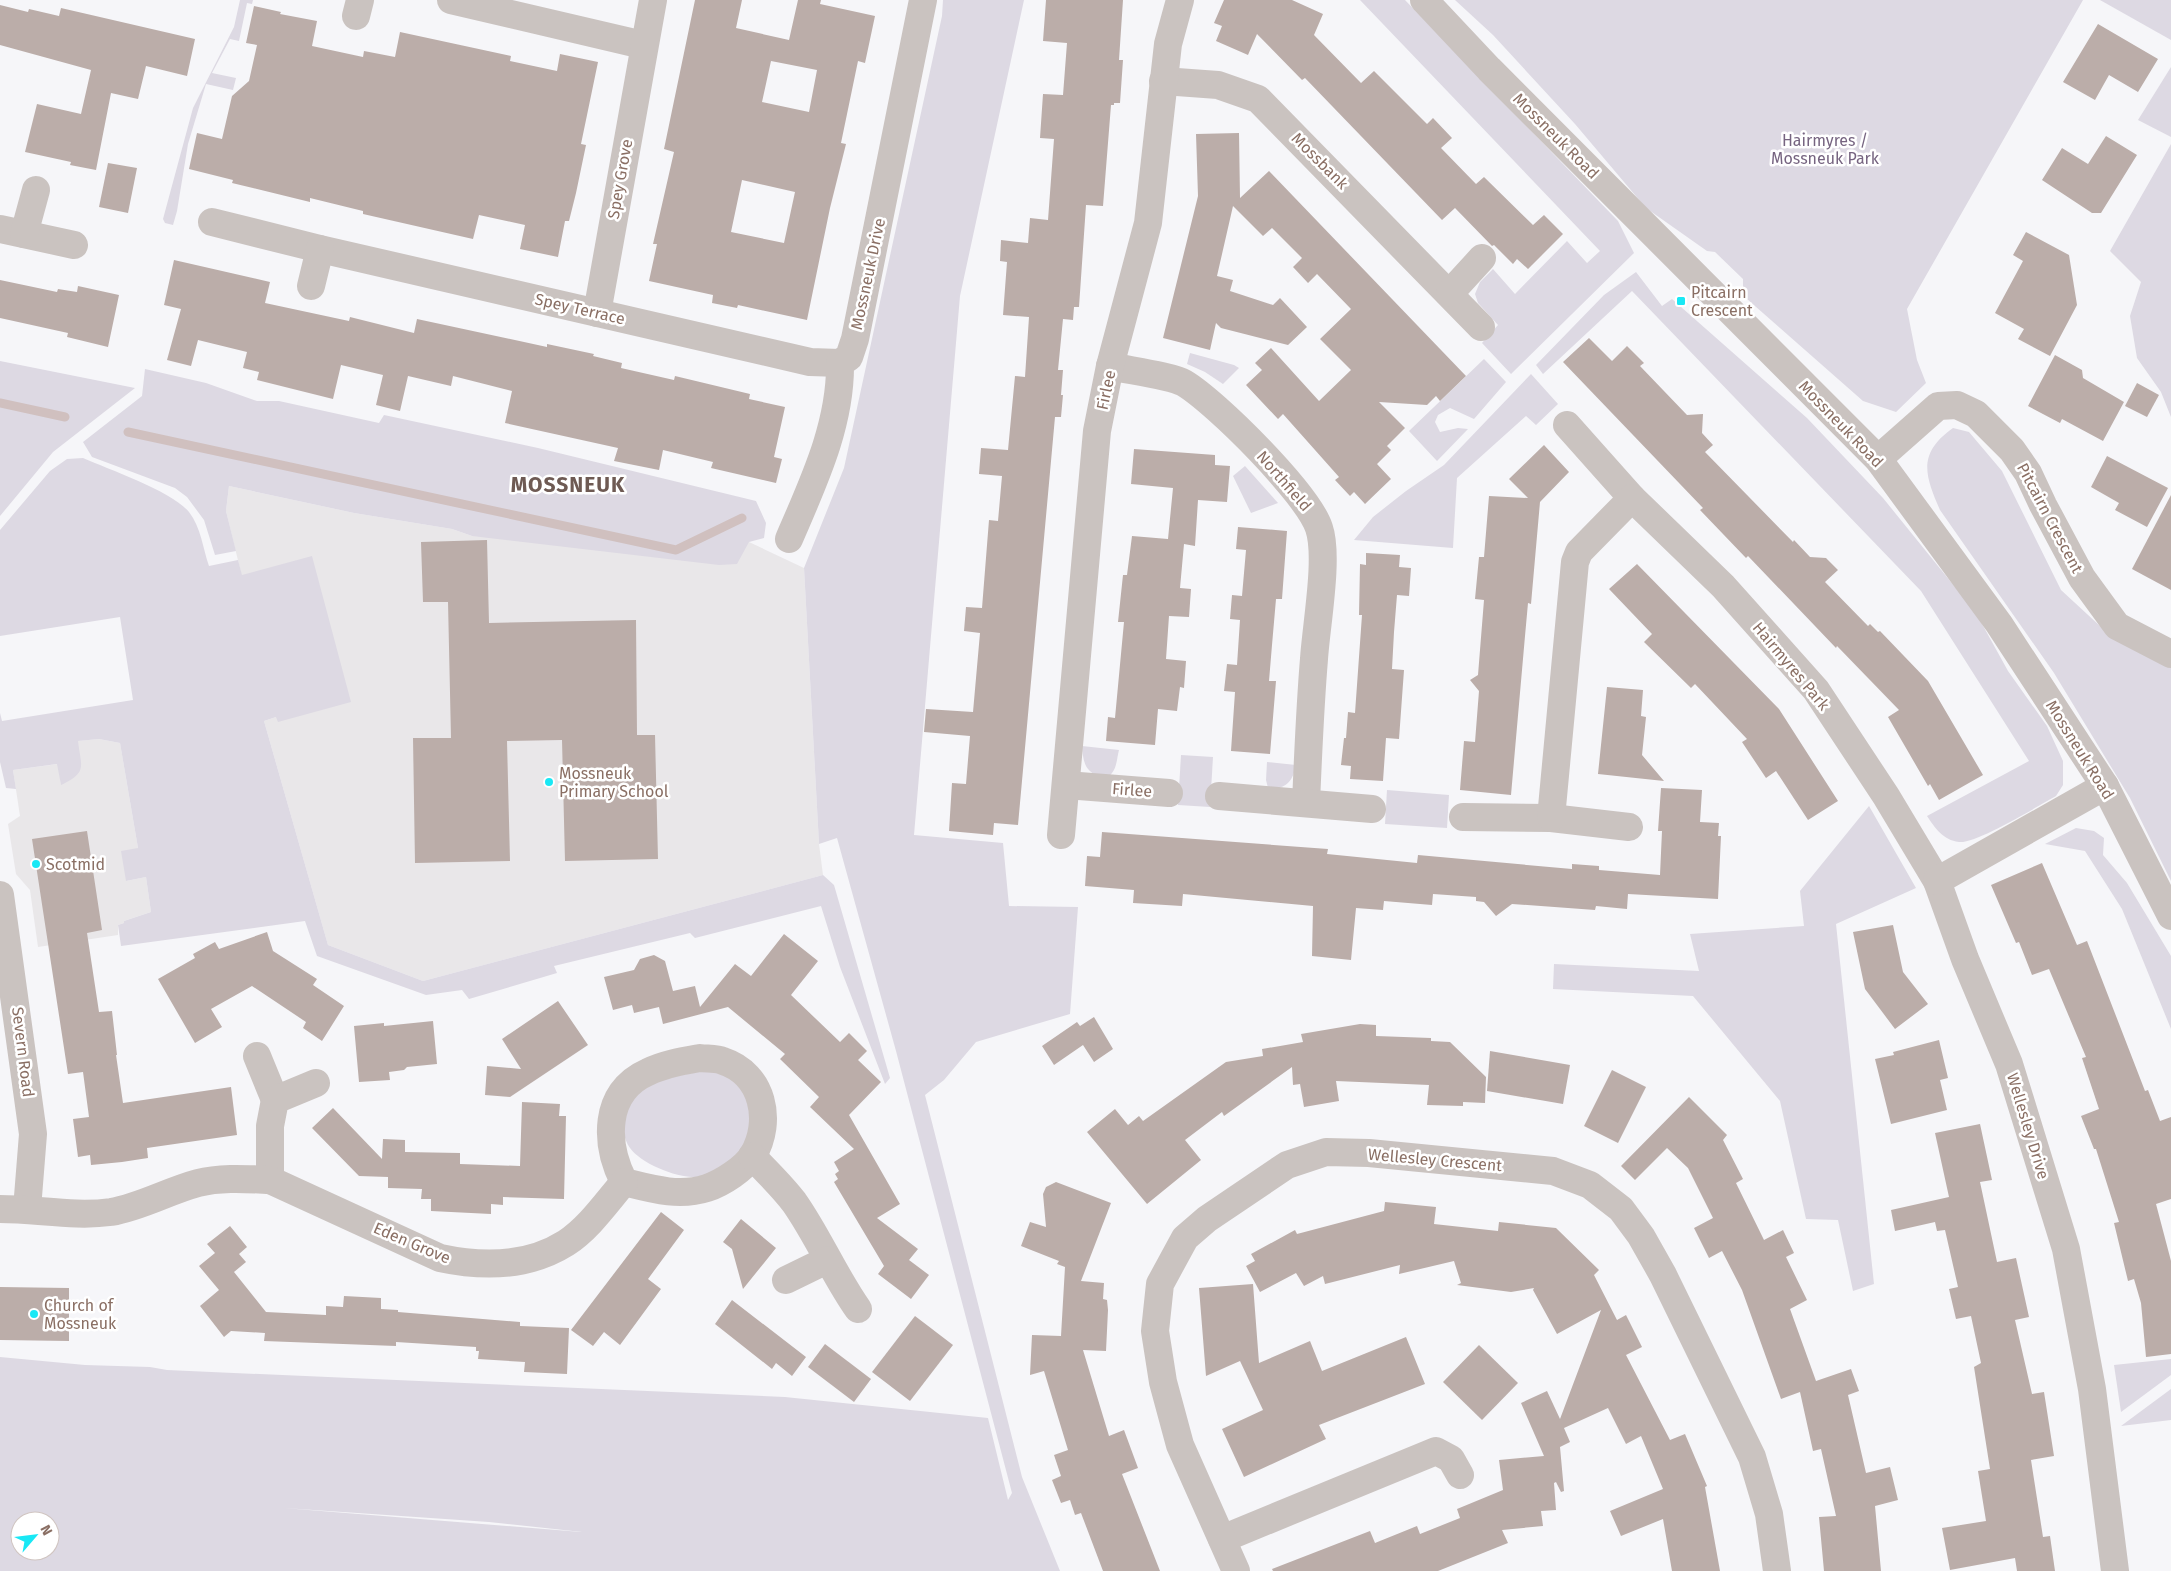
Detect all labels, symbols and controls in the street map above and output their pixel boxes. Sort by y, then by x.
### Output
street label: Mossneuk Road [1509,89,1603,183]
street label: Mossbank [1288,129,1353,194]
park label: Hairmyres / Mossneuk Park [1771,131,1880,168]
street label: Spey Grove [604,138,636,220]
street label: Mossneuk Drive [847,216,889,332]
place label: Pitcairn Crescent [1691,283,1753,320]
street label: Spey Terrace [533,289,627,329]
marker: Pitcairn Crescent [1675,295,1687,307]
street label: Firlee [1093,368,1119,412]
street label: Mossneuk Road [1795,377,1887,471]
street label: Northfield [1253,447,1315,515]
street label: Pitcairn Crescent [2013,460,2087,576]
district label: MOSSNEUK [511,472,625,498]
street label: Hairmyres Park [1749,618,1834,715]
street label: Mossneuk Road [2042,697,2118,803]
place label: Mossneuk Primary School [559,764,669,801]
marker: Mossneuk Primary School [543,776,555,788]
street label: Firlee [1111,779,1153,801]
place label: Scotmid [46,855,105,874]
marker: Scotmid [30,858,42,870]
street label: Severn Road [8,1006,38,1098]
street label: Wellesley Drive [2003,1071,2053,1181]
street label: Wellesley Crescent [1367,1145,1503,1175]
street label: Eden Grove [371,1218,453,1268]
place label: Church of Mossneuk [44,1296,117,1333]
marker: Church of Mossneuk [28,1308,40,1320]
north arrow [10,1511,60,1561]
text: N [36,1522,56,1538]

